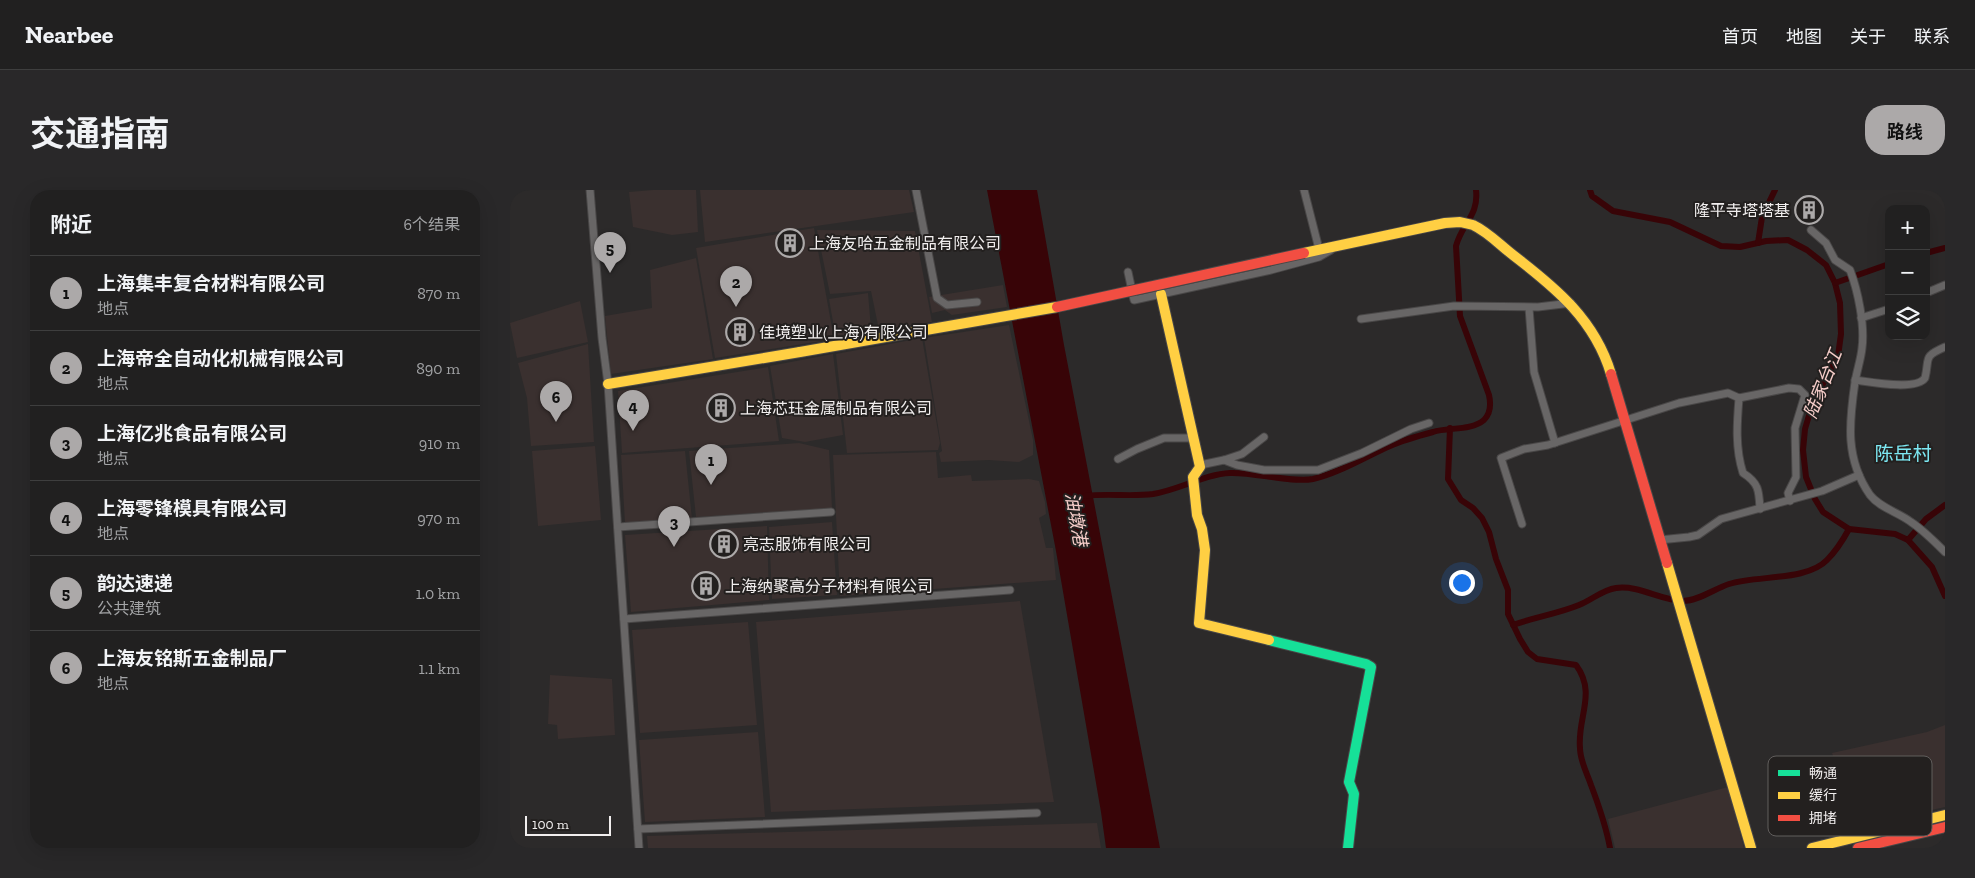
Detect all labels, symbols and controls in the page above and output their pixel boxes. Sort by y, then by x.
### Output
text: Nearbee [25,20,113,49]
text: 首页 [1722,26,1758,48]
text: 地图 [1786,26,1822,48]
text: 关于 [1850,26,1886,48]
text: 联系 [1914,26,1950,48]
button: 路线 [1865,105,1945,155]
text: 交通指南 [30,113,170,155]
building icon: 隆平寺塔塔基 [1794,195,1824,225]
place label: 隆平寺塔塔基 [1694,201,1790,220]
map controls [1885,205,1930,340]
button: + [1885,205,1930,250]
text: 附近 [50,212,92,237]
text: 6个结果 [404,215,460,234]
building icon: 上海友哈五金制品有限公司 [775,228,805,258]
pin: 5 [594,232,626,273]
place label: 上海友哈五金制品有限公司 [809,234,1001,253]
button: − [1885,250,1930,295]
pin: 2 [720,266,752,307]
text: 上海集丰复合材料有限公司 [97,272,325,295]
text: 1 [63,284,69,303]
text: 870 m [417,284,460,303]
button: layers [1885,295,1930,340]
text: 地点 [97,299,129,318]
building icon: 佳境塑业(上海)有限公司 [725,317,755,347]
place label: 佳境塑业(上海)有限公司 [759,323,928,342]
water label: 陆家台江 [1799,345,1847,421]
text: 上海帝全自动化机械有限公司 [97,347,344,370]
text: 2 [62,359,70,378]
text: 890 m [416,359,460,378]
text: 地点 [97,374,129,393]
pin: 6 [540,381,572,422]
pin: 4 [617,390,649,431]
building icon: 上海芯珏金属制品有限公司 [706,393,736,423]
place label: 上海芯珏金属制品有限公司 [740,399,932,418]
text: 上海亿兆食品有限公司 [97,422,287,445]
text: 3 [62,434,70,453]
text: 910 m [419,434,460,453]
district label: 陈岳村 [1874,442,1932,465]
pin: 1 [695,444,727,485]
text: 地点 [97,449,129,468]
water label: 油墩港 [1060,491,1092,550]
text: 上海零锋模具有限公司 [97,497,287,520]
pin: 3 [658,506,690,547]
text: 4 [61,509,71,528]
text: 970 m [417,509,460,528]
text: 地点 [97,524,129,543]
building icon: 亮志服饰有限公司 [709,529,739,559]
place label: 亮志服饰有限公司 [743,535,871,554]
your location [1449,570,1475,596]
building icon: 上海纳聚高分子材料有限公司 [691,571,721,601]
text: 韵达速递 [97,572,173,595]
place label: 上海纳聚高分子材料有限公司 [725,577,933,596]
text: 5 [62,584,70,603]
text: 1.0 km [416,584,460,603]
text: 公共建筑 [97,599,161,618]
text: 上海友铭斯五金制品厂 [97,647,287,670]
text: 6 [62,659,70,678]
text: 1.1 km [419,659,460,678]
text: 地点 [97,674,129,693]
legend [1768,756,1932,836]
text: 畅通 [1809,765,1837,782]
text: 缓行 [1809,787,1837,804]
text: 拥堵 [1809,810,1837,827]
scale bar [525,813,611,836]
text: 100 m [532,816,569,833]

